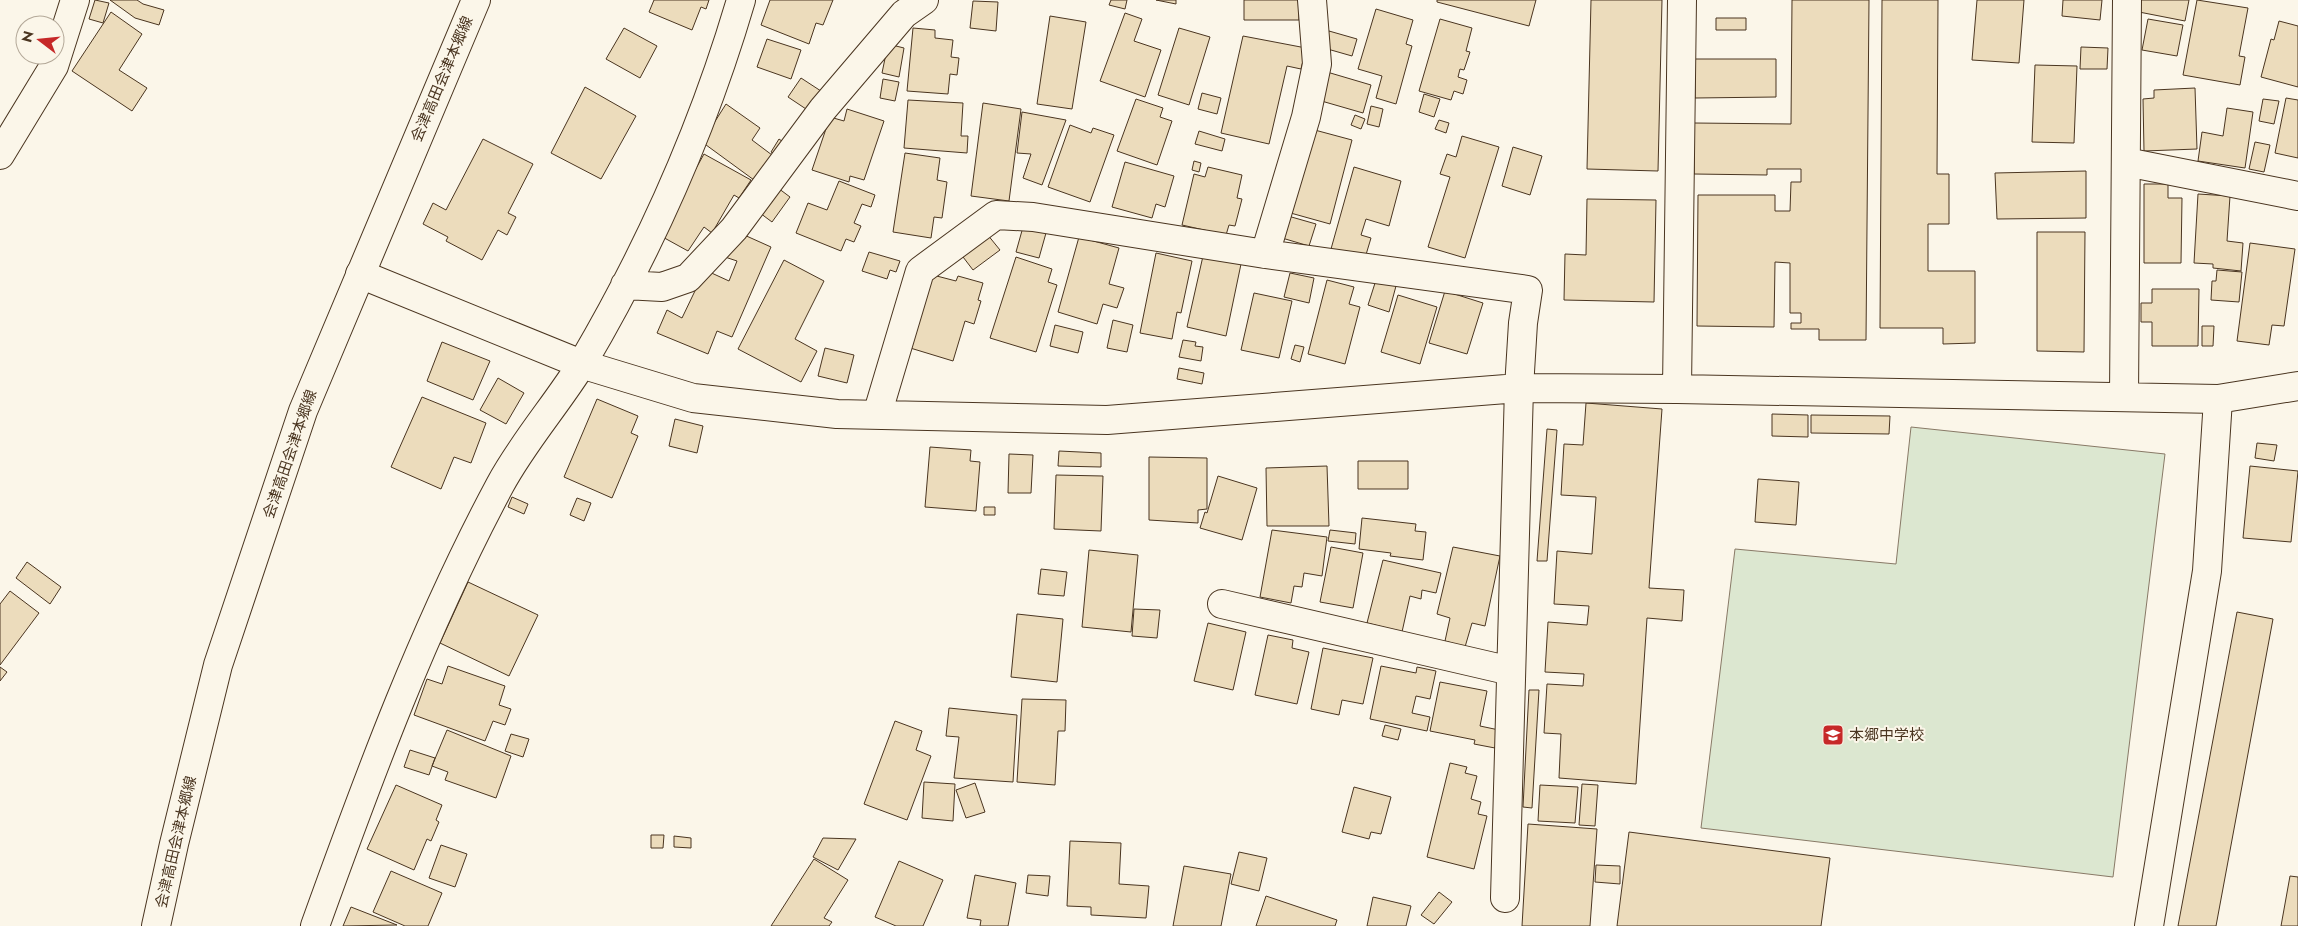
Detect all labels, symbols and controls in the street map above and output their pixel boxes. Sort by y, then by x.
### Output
street label: 会津高田会津本郷線 [405,13,479,145]
north arrow [15,15,65,65]
text: N [16,28,39,45]
street label: 会津高田会津本郷線 [258,387,322,521]
school or university icon: 本郷中学校 [1821,723,1845,747]
place label: 本郷中学校 [1849,724,1924,746]
street label: 会津高田会津本郷線 [150,774,202,910]

